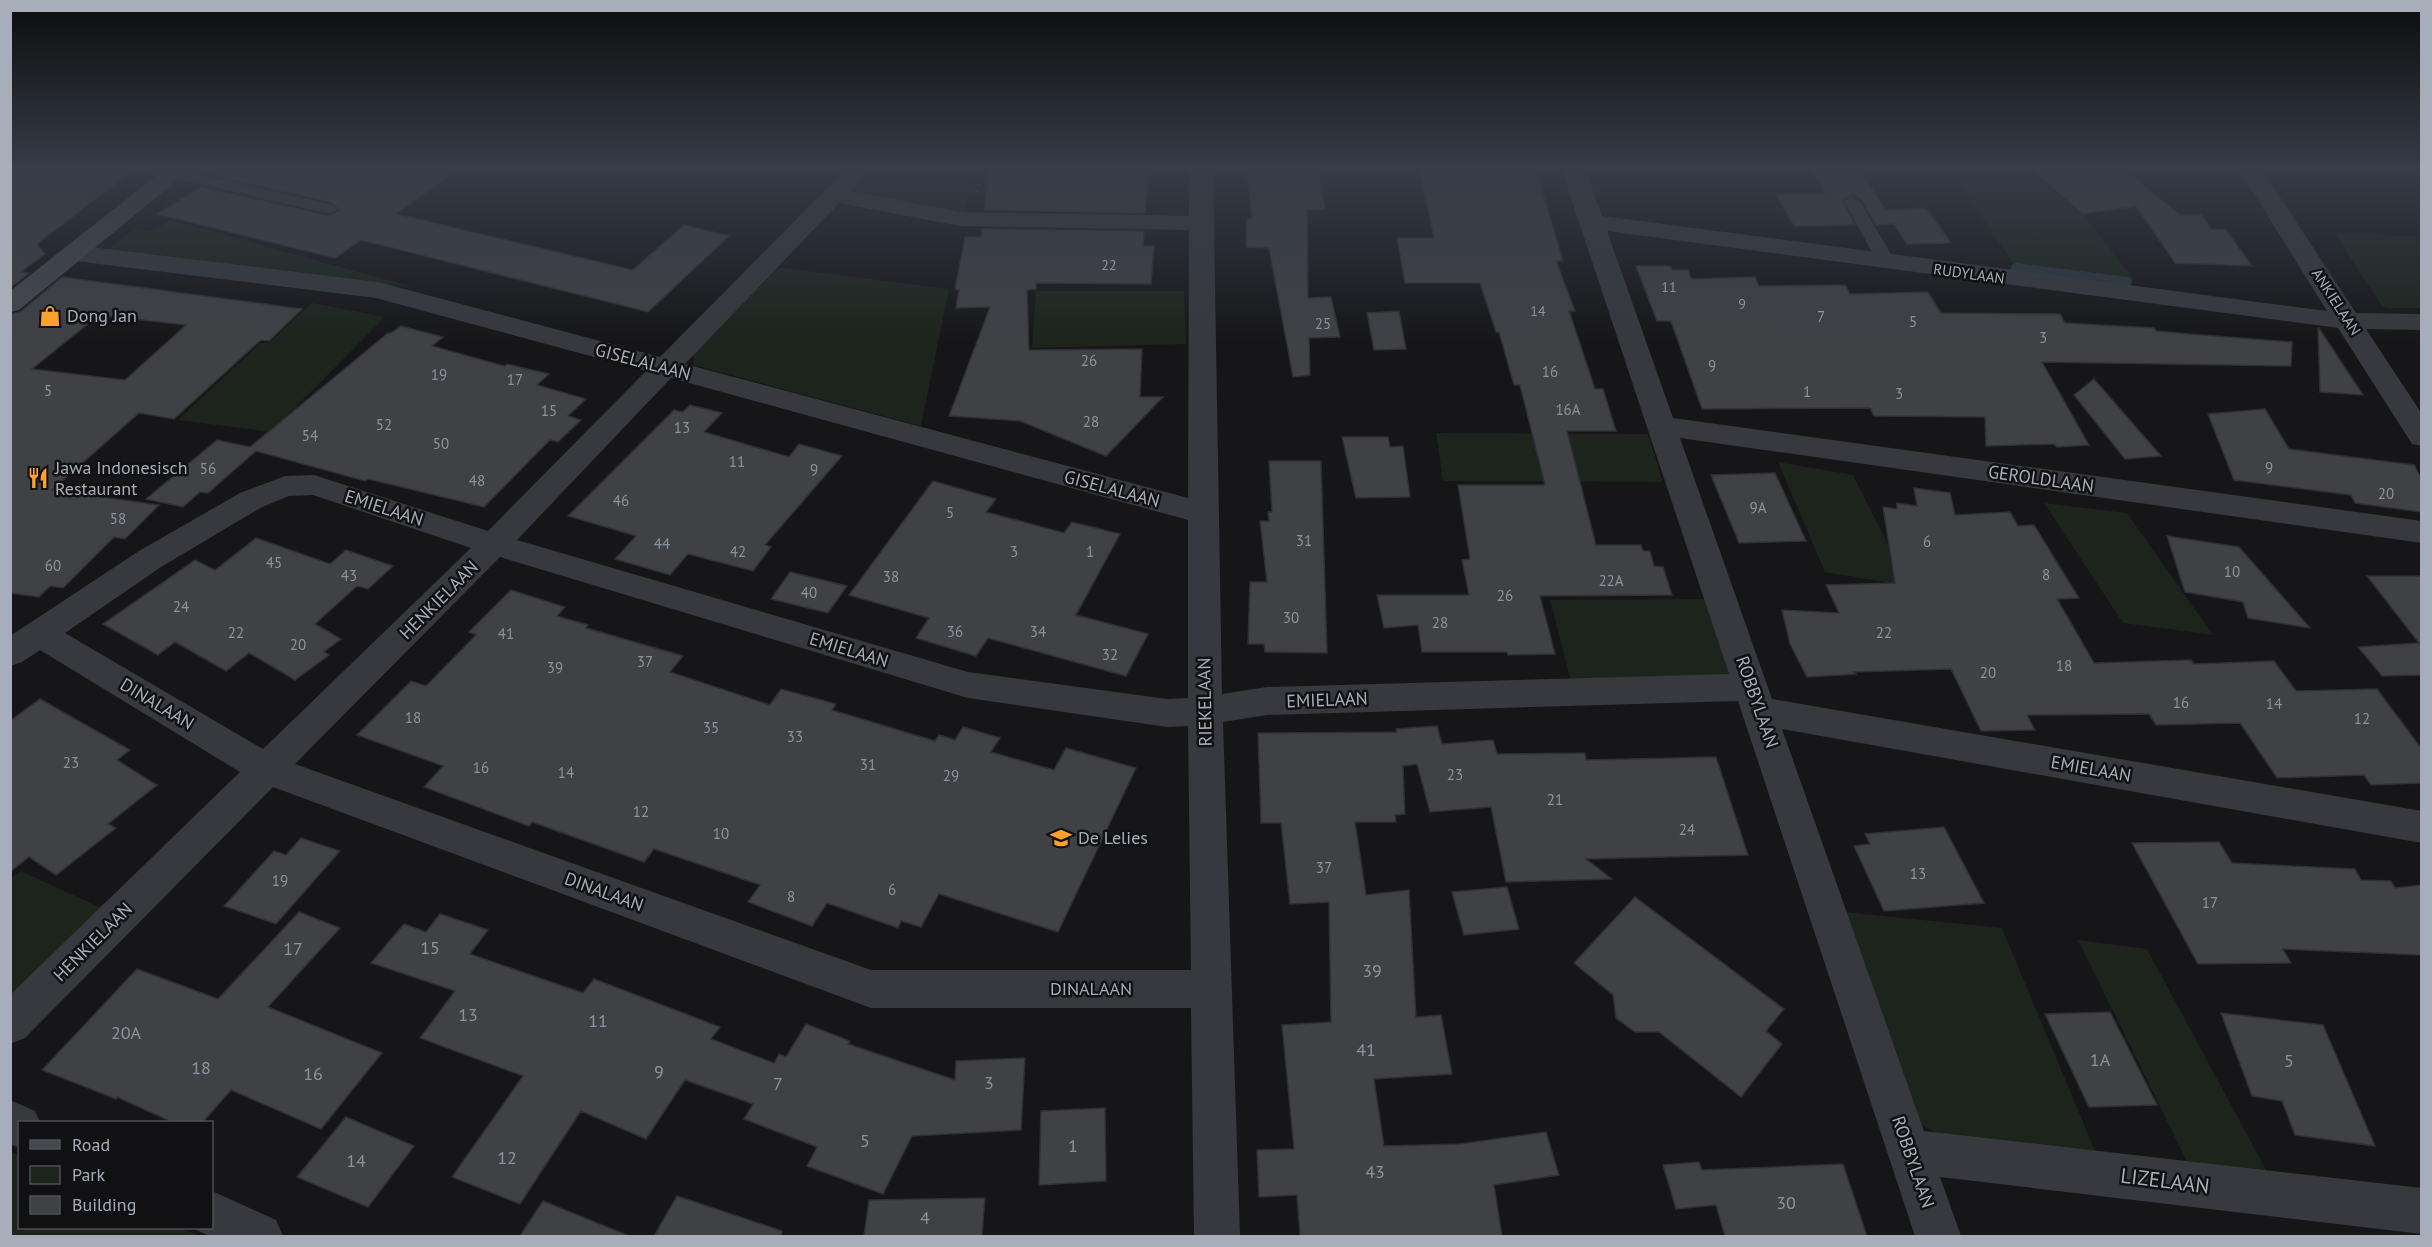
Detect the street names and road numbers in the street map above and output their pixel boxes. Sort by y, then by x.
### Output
street label: RUDYLAAN [1932,259,2006,288]
street label: ANKIELAAN [2308,265,2365,339]
street label: GISELALAAN [593,338,693,385]
street label: GEROLDLAAN [1987,460,2095,497]
street label: GISELALAAN [1062,465,1162,512]
street label: EMIELAAN [342,484,426,531]
street label: HENKIELAAN [394,555,483,644]
street label: EMIELAAN [807,627,891,672]
street label: ROBBYLAAN [1731,653,1784,751]
street label: RIEKELAAN [1192,657,1217,747]
street label: DINALAAN [116,673,198,735]
street label: EMIELAAN [1286,687,1368,712]
street label: EMIELAAN [2049,750,2133,787]
street label: DINALAAN [562,867,647,916]
street label: HENKIELAAN [48,897,137,986]
street label: DINALAAN [1050,977,1132,1000]
street label: ROBBYLAAN [1887,1113,1940,1211]
street label: LIZELAAN [2119,1162,2211,1199]

